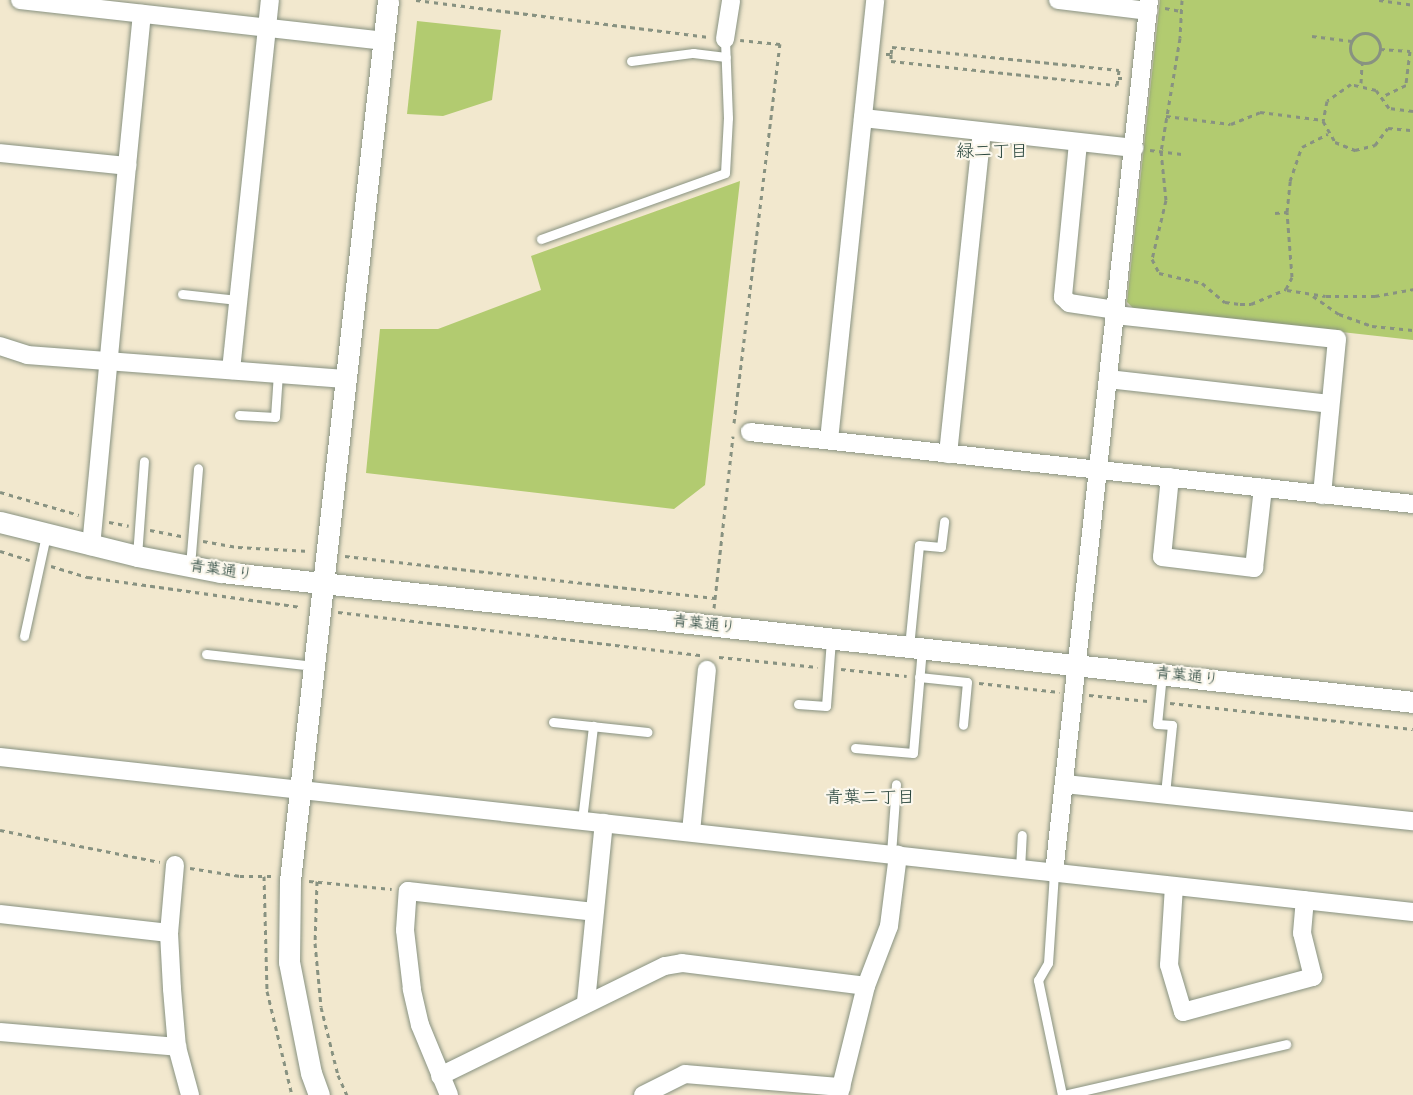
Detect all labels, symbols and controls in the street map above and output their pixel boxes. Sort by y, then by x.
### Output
district label: 緑二丁目 [956,142,1028,164]
street label: 青葉通り [188,557,254,585]
street label: 青葉通り [671,612,737,638]
street label: 青葉通り [1154,664,1220,690]
district label: 青葉二丁目 [825,788,915,810]

